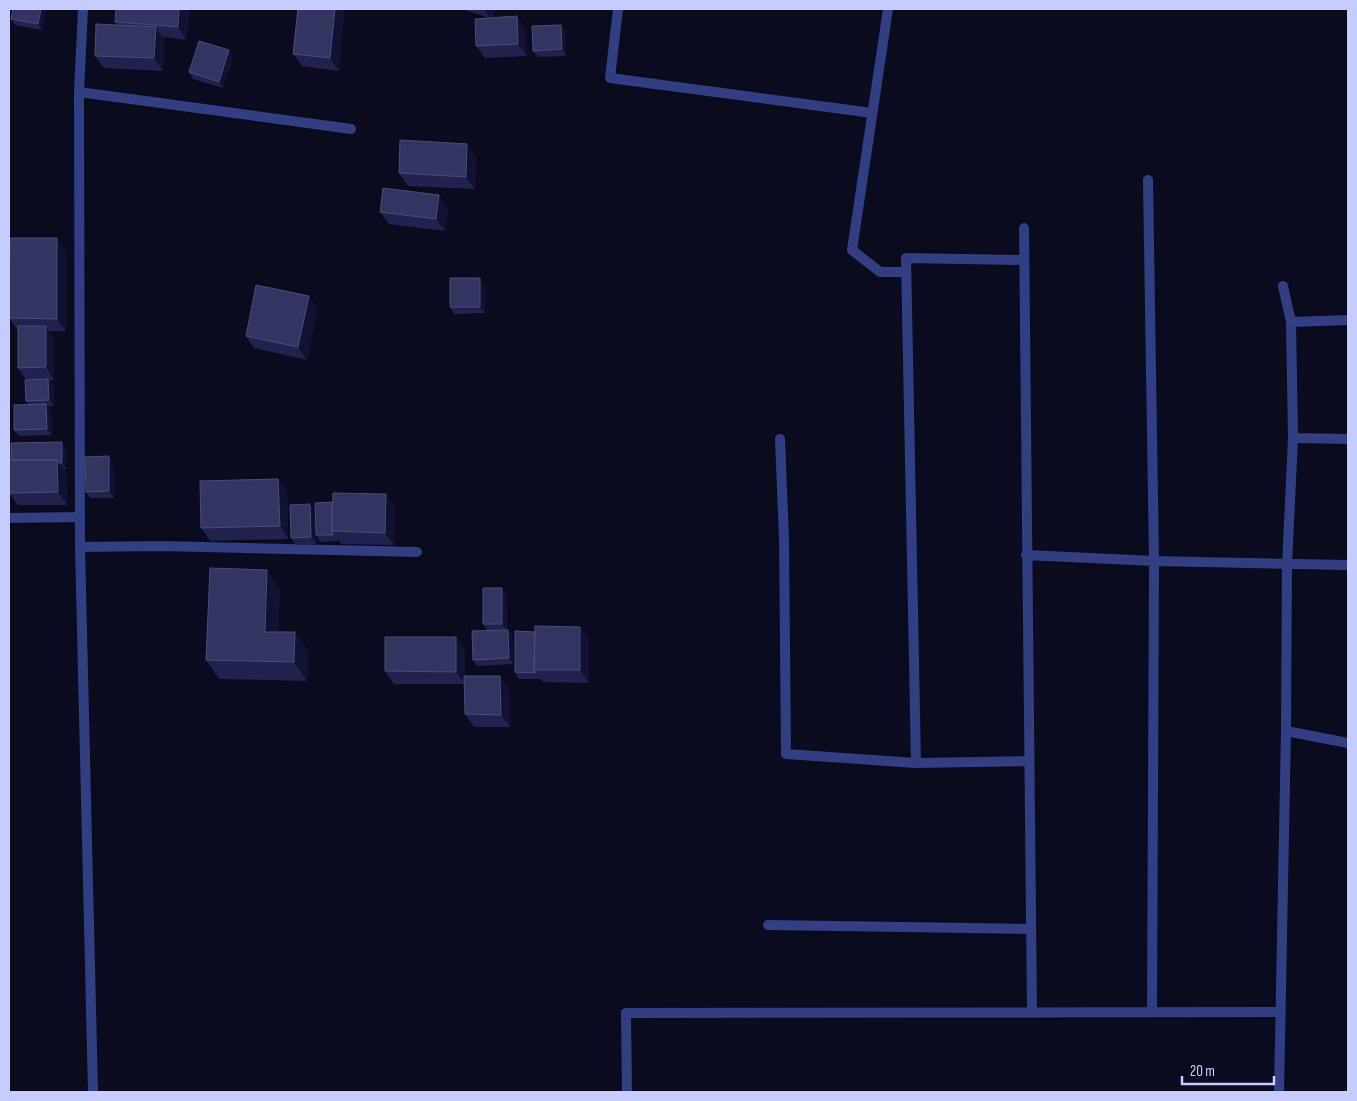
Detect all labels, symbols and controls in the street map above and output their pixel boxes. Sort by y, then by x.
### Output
scale bar [1182,1054,1274,1086]
text: 20 m [1190,1062,1215,1081]

